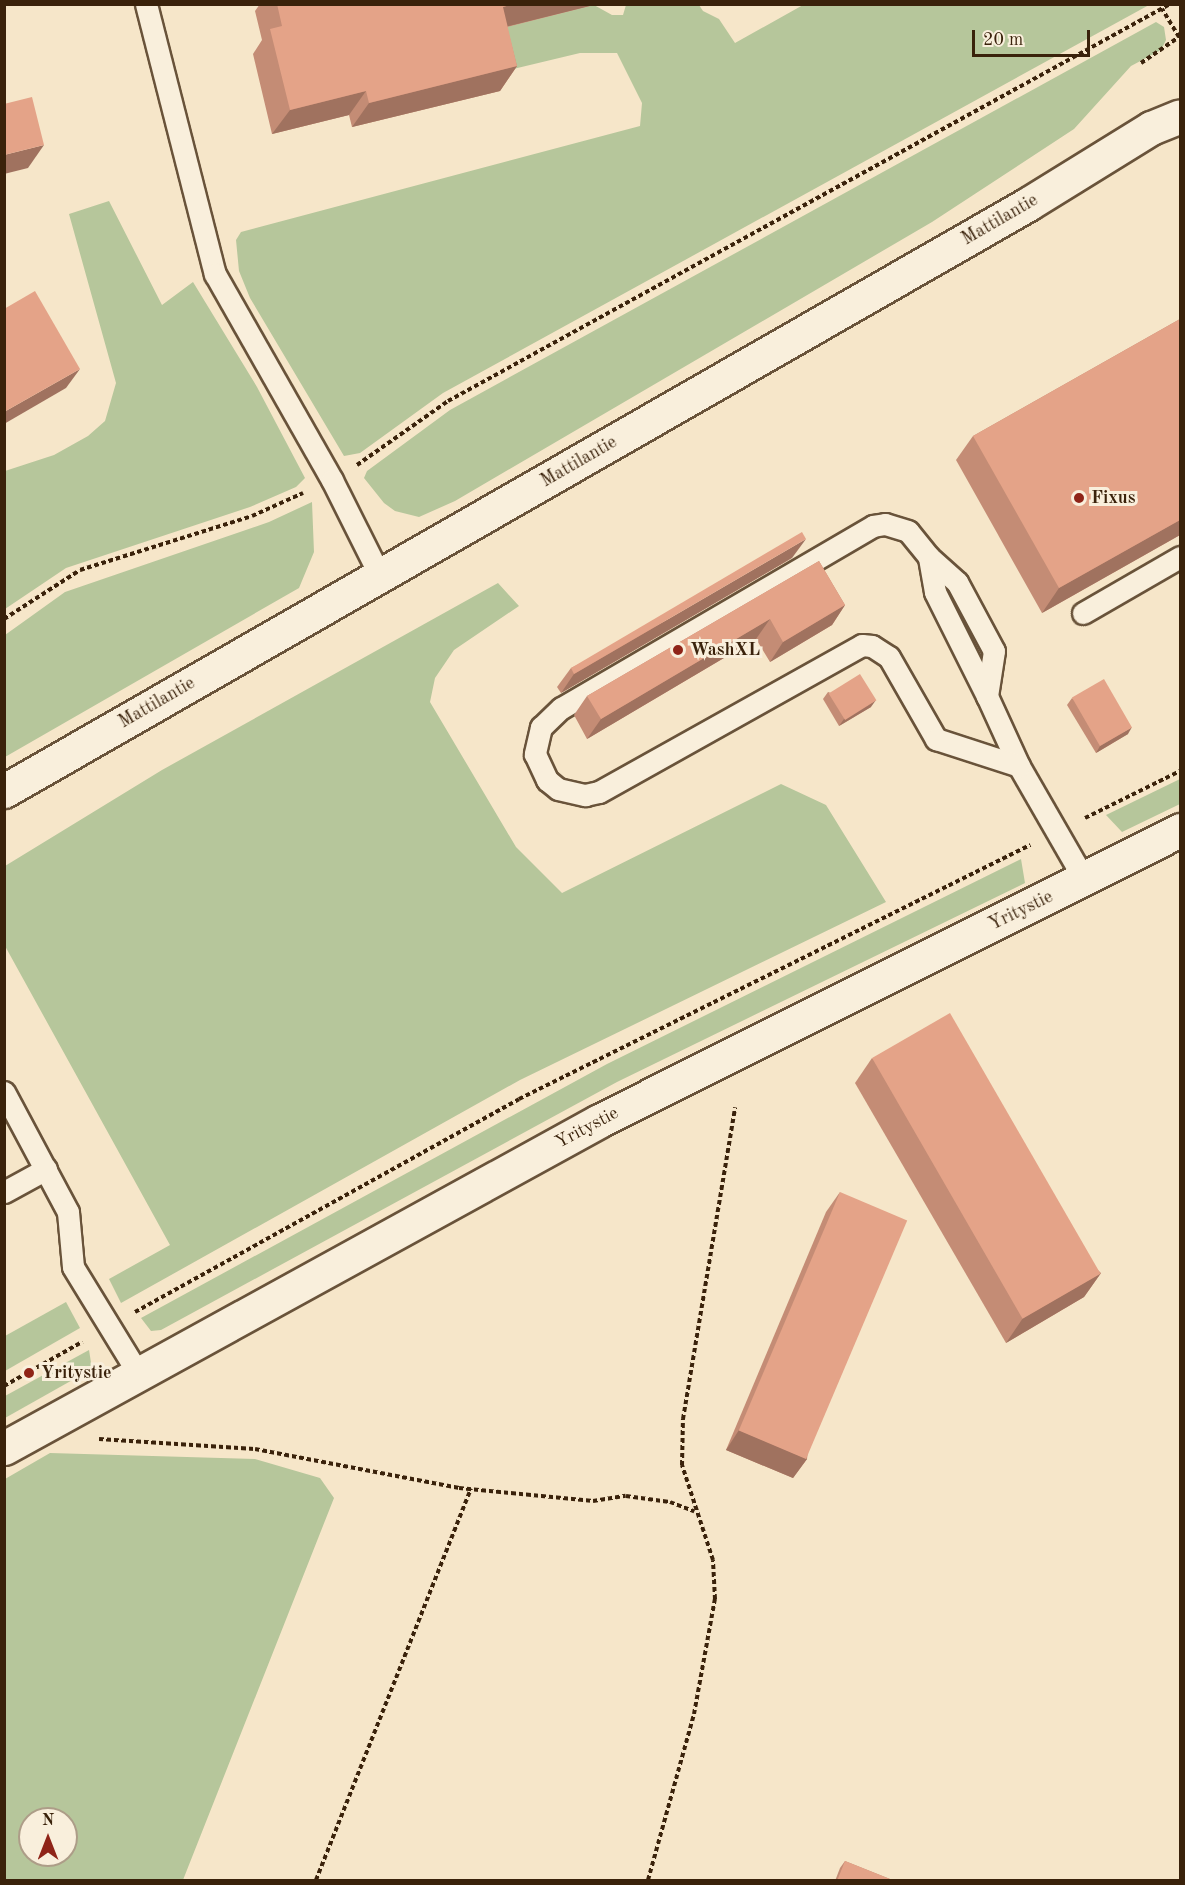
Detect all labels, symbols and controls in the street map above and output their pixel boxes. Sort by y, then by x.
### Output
scale bar [975,18,1094,56]
text: 20 m [983,31,1023,49]
street label: Mattilantie [958,190,1042,250]
street label: Mattilantie [537,432,621,492]
place label: Fixus [1091,487,1135,509]
marker: Fixus [1072,491,1086,505]
place label: WashXL [690,639,760,661]
marker: WashXL [671,643,685,657]
street label: Mattilantie [115,673,199,733]
street label: Yritystie [986,886,1056,936]
street label: Yritystie [552,1102,622,1154]
place label: Yritystie [41,1362,111,1384]
marker: Yritystie [22,1366,36,1380]
north arrow [18,1807,78,1867]
text: N [42,1813,54,1829]

